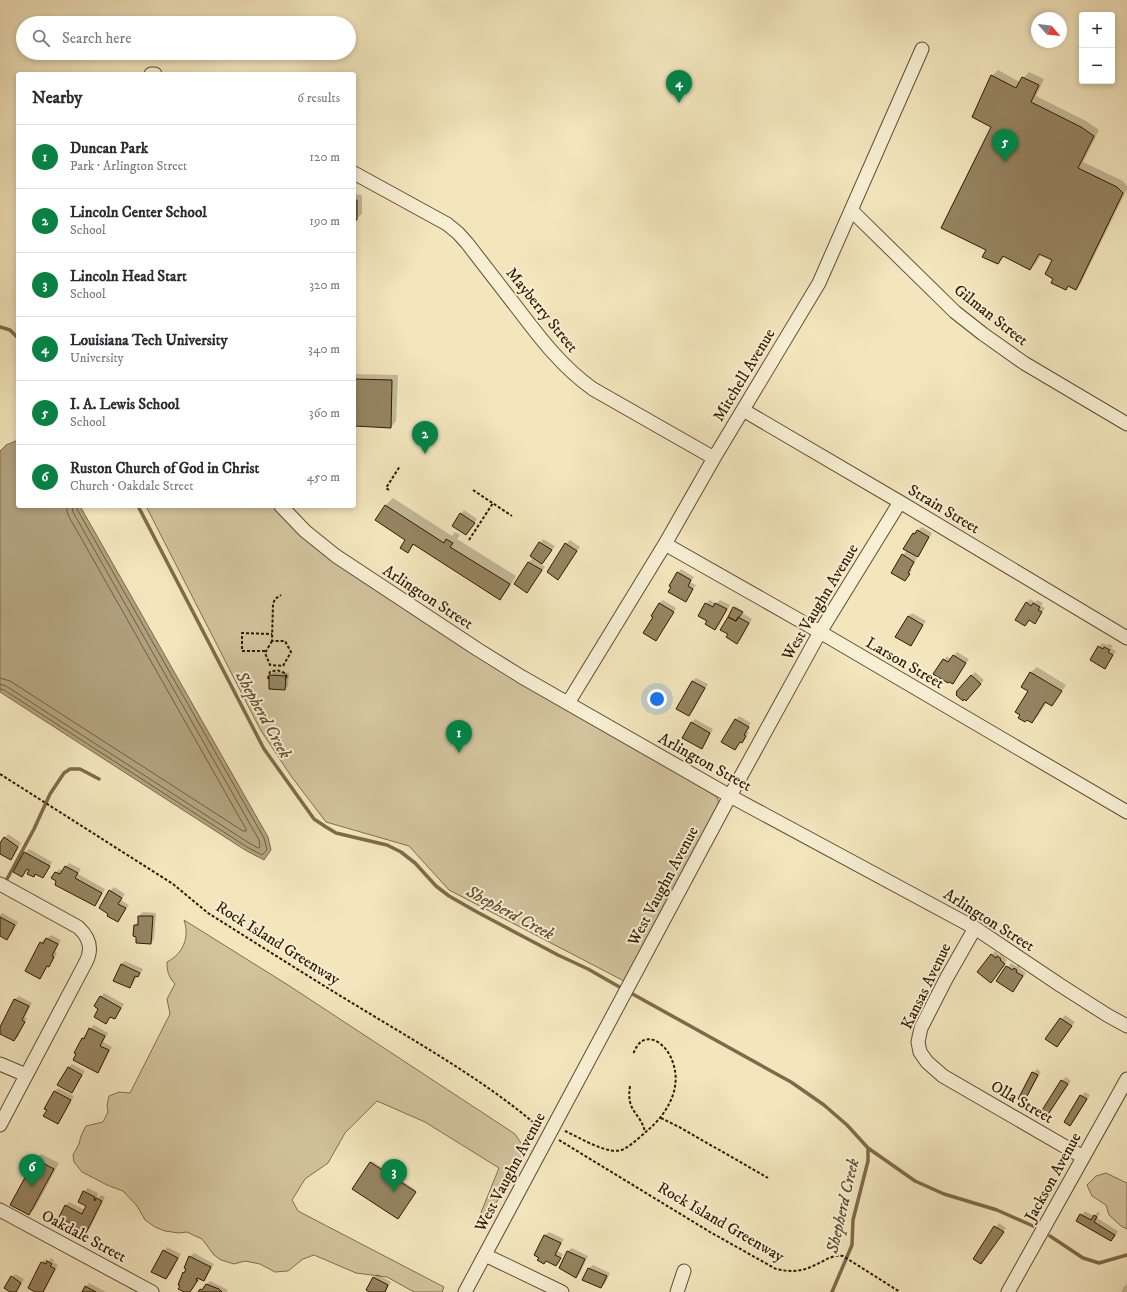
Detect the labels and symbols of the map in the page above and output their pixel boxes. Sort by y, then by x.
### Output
north arrow [1031,12,1067,48]
pin: 4 [666,70,692,103]
pin: 5 [992,129,1018,162]
street label: Mayberry Street [502,263,582,357]
street label: Gilman Street [950,280,1032,350]
street label: Mitchell Avenue [708,325,780,425]
pin: 2 [412,421,438,454]
street label: Strain Street [905,480,983,538]
street label: West Vaughn Avenue [777,540,863,665]
street label: Arlington Street [379,560,477,634]
street label: Larson Street [862,633,948,693]
water label: Shepherd Creek [229,666,297,763]
your location [647,689,667,709]
pin: 1 [446,720,472,753]
street label: Arlington Street [655,728,755,796]
street label: West Vaughn Avenue [623,823,703,950]
water label: Shepherd Creek [461,880,559,946]
street label: Arlington Street [940,884,1038,956]
street label: Rock Island Greenway [212,897,344,990]
street label: Kansas Avenue [897,939,956,1032]
street label: Olla Street [987,1076,1057,1128]
street label: West Vaughn Avenue [470,1109,550,1236]
street label: Jackson Avenue [1019,1129,1086,1227]
pin: 6 [19,1154,45,1187]
water label: Shepherd Creek [821,1156,865,1257]
pin: 3 [381,1159,407,1192]
street label: Rock Island Greenway [654,1178,788,1267]
street label: Oakdale Street [38,1205,130,1267]

